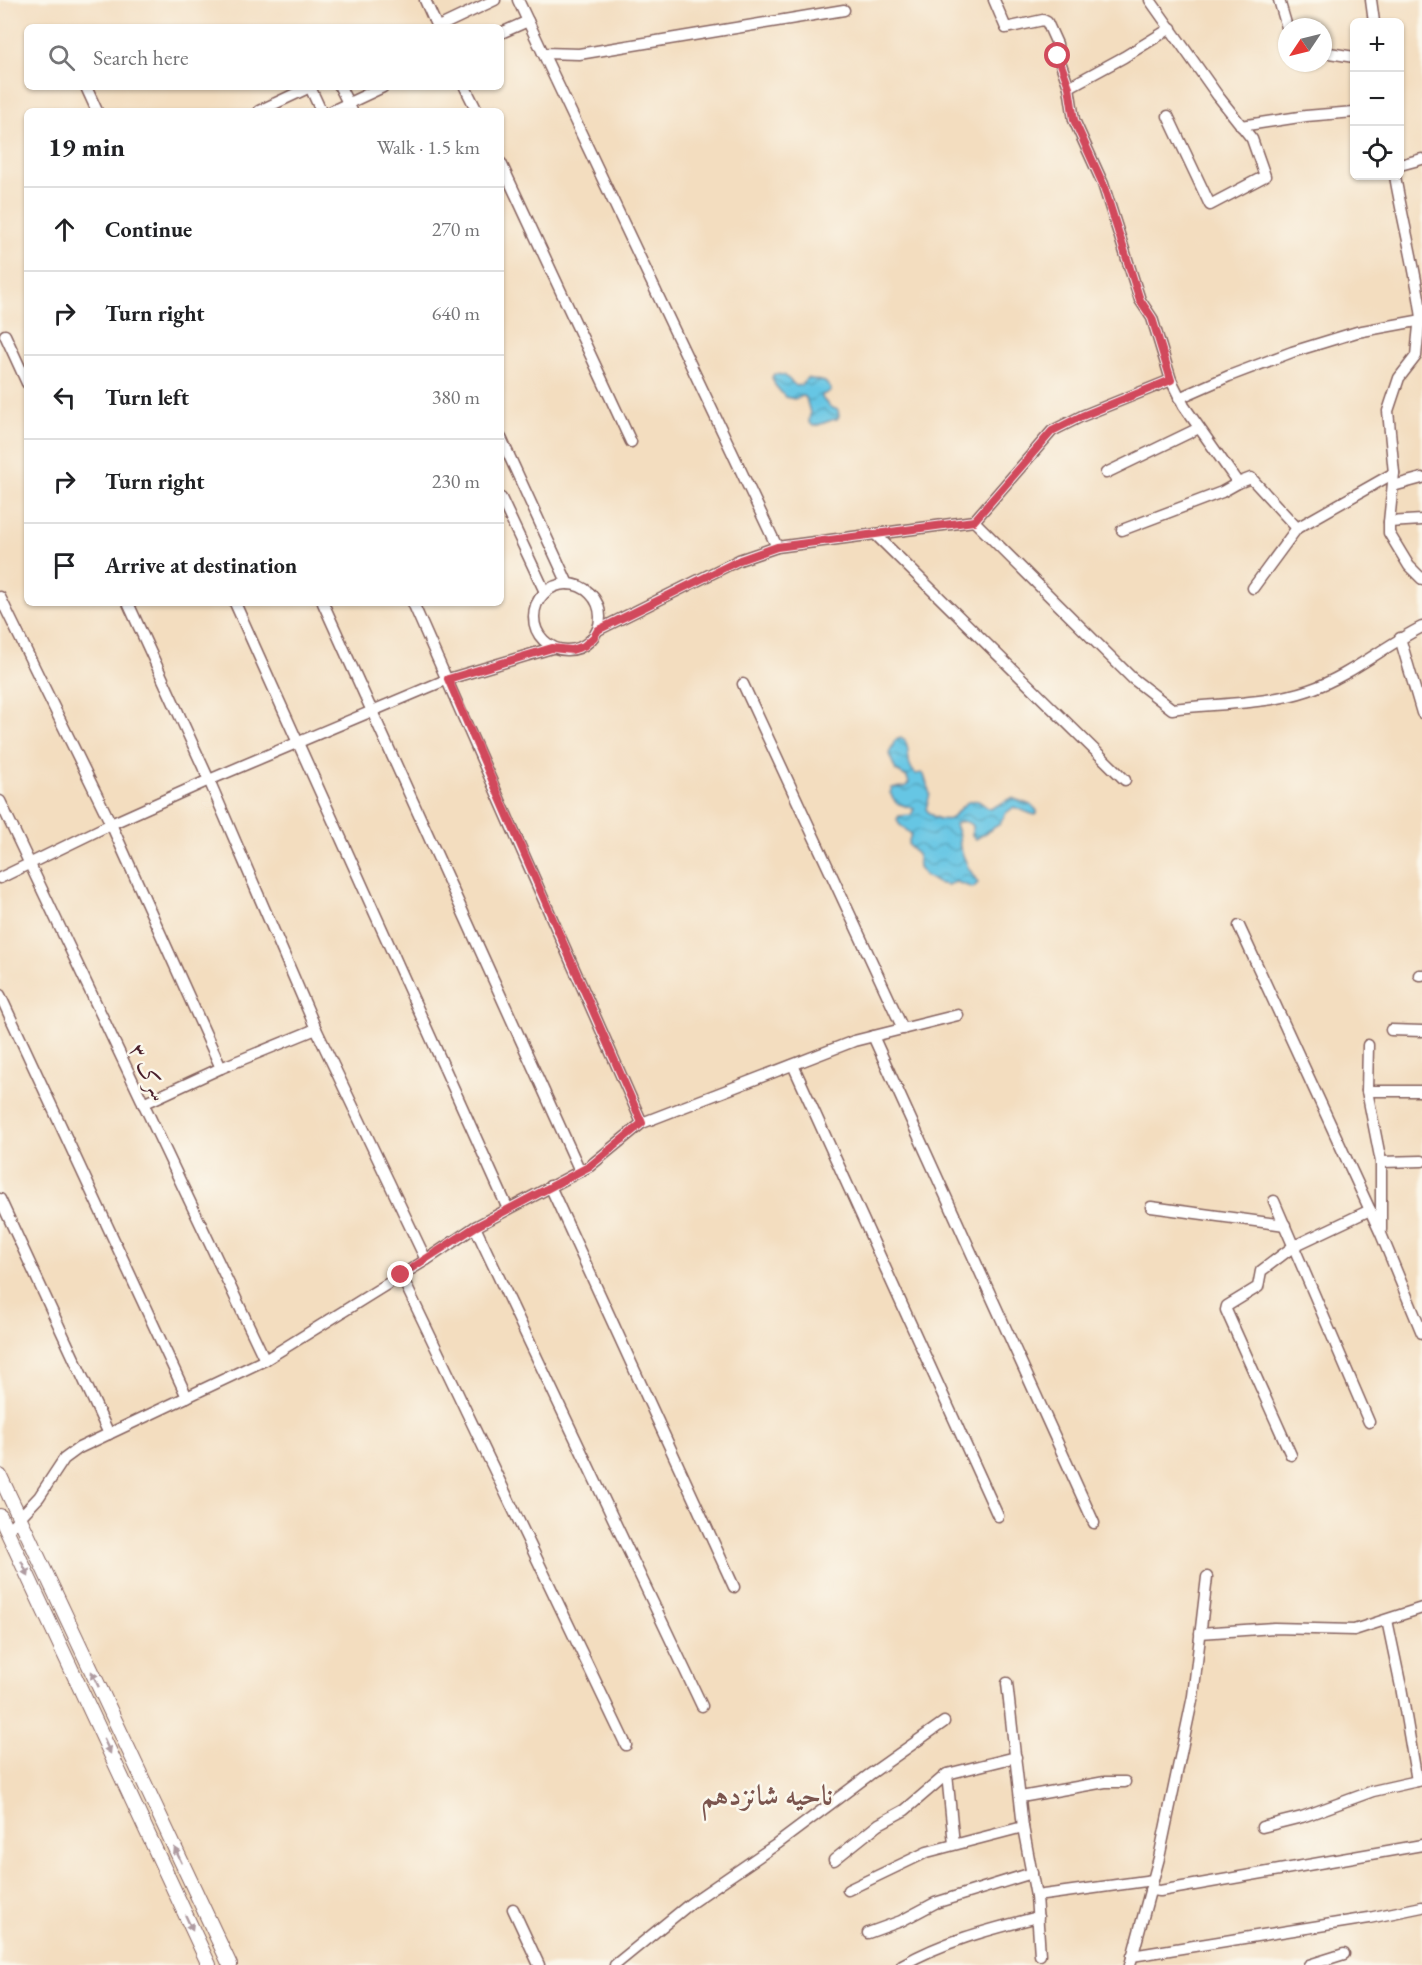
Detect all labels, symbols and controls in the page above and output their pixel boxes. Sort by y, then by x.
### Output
north arrow [1278,18,1332,72]
map controls [1350,18,1404,180]
button: + [1350,18,1404,72]
search box [24,24,504,90]
icon: search [45,41,78,74]
route start [1044,42,1070,68]
text: Search here [93,43,188,72]
button: − [1350,72,1404,126]
button: locate [1350,126,1404,180]
text: 19 min [48,130,125,164]
text: Walk · 1.5 km [377,134,480,160]
icon: ahead [48,213,81,246]
text: Continue [105,215,192,244]
text: 270 m [432,216,480,242]
icon: right [48,297,81,330]
text: Turn right [105,299,204,328]
text: 640 m [432,300,480,326]
icon: left [48,381,81,414]
text: Turn left [105,383,189,412]
text: 380 m [432,384,480,410]
icon: right [48,465,81,498]
text: Turn right [105,467,204,496]
text: 230 m [432,468,480,494]
icon: arrive [48,549,81,582]
text: Arrive at destination [105,551,297,580]
street label: سرک ۳ [123,1039,174,1106]
route end [387,1261,413,1287]
one-way arrow [20,1560,29,1577]
one-way arrow [91,1670,100,1687]
one-way arrow [102,1737,111,1754]
district label: ناحیه شانزدهم [701,1777,833,1821]
one-way arrow [174,1847,183,1864]
one-way arrow [184,1914,194,1932]

